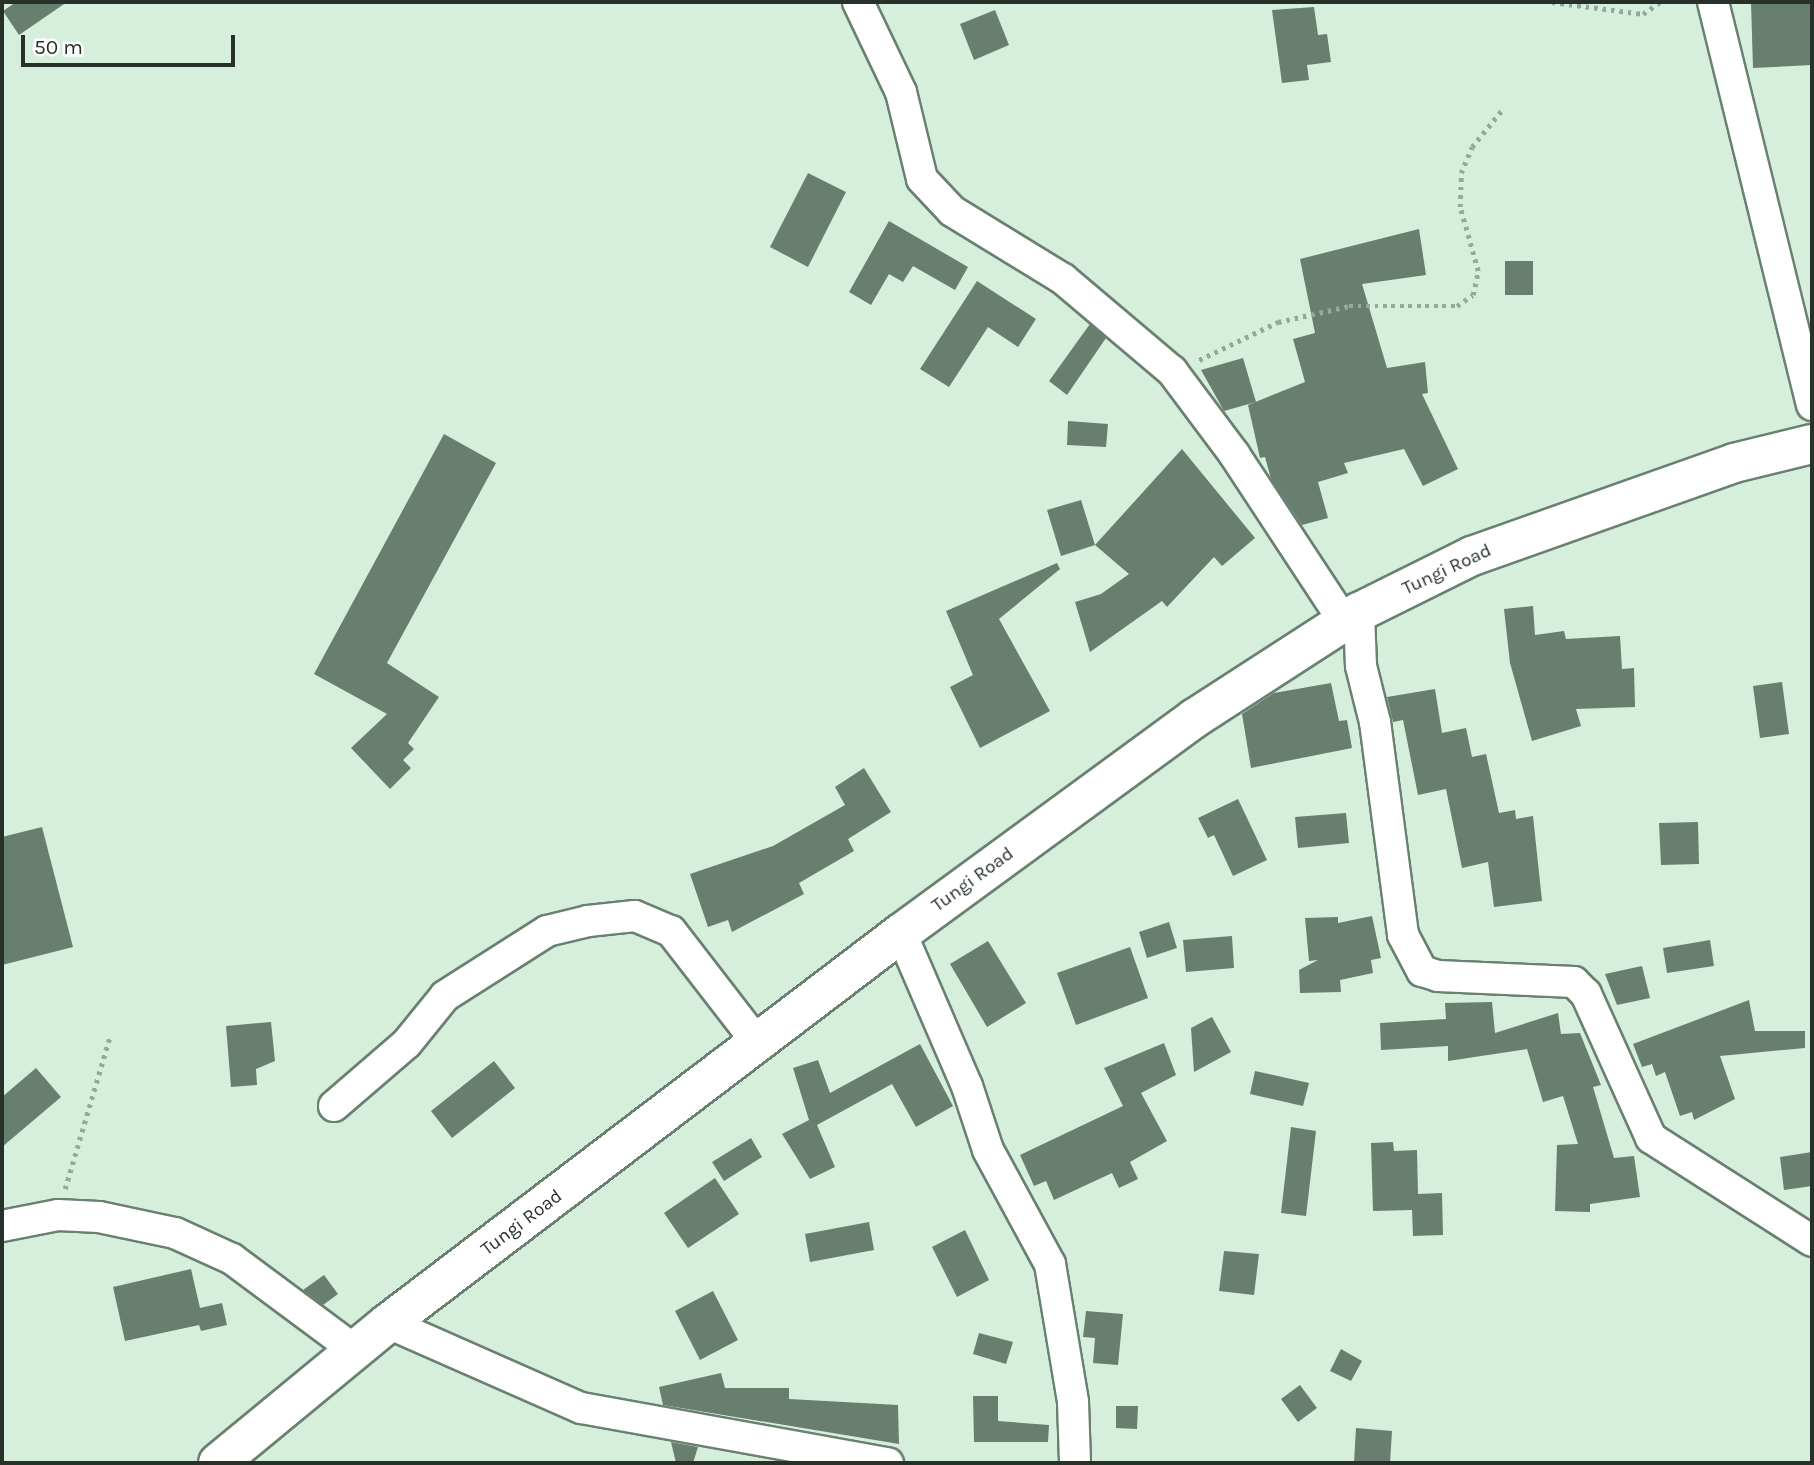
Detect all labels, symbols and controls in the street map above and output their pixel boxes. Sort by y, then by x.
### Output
scale bar [24,21,238,65]
text: 50 m [34,35,83,59]
street label: Tungi Road [1399,539,1495,601]
street label: Tungi Road [928,843,1018,917]
street label: Tungi Road [477,1185,567,1261]

